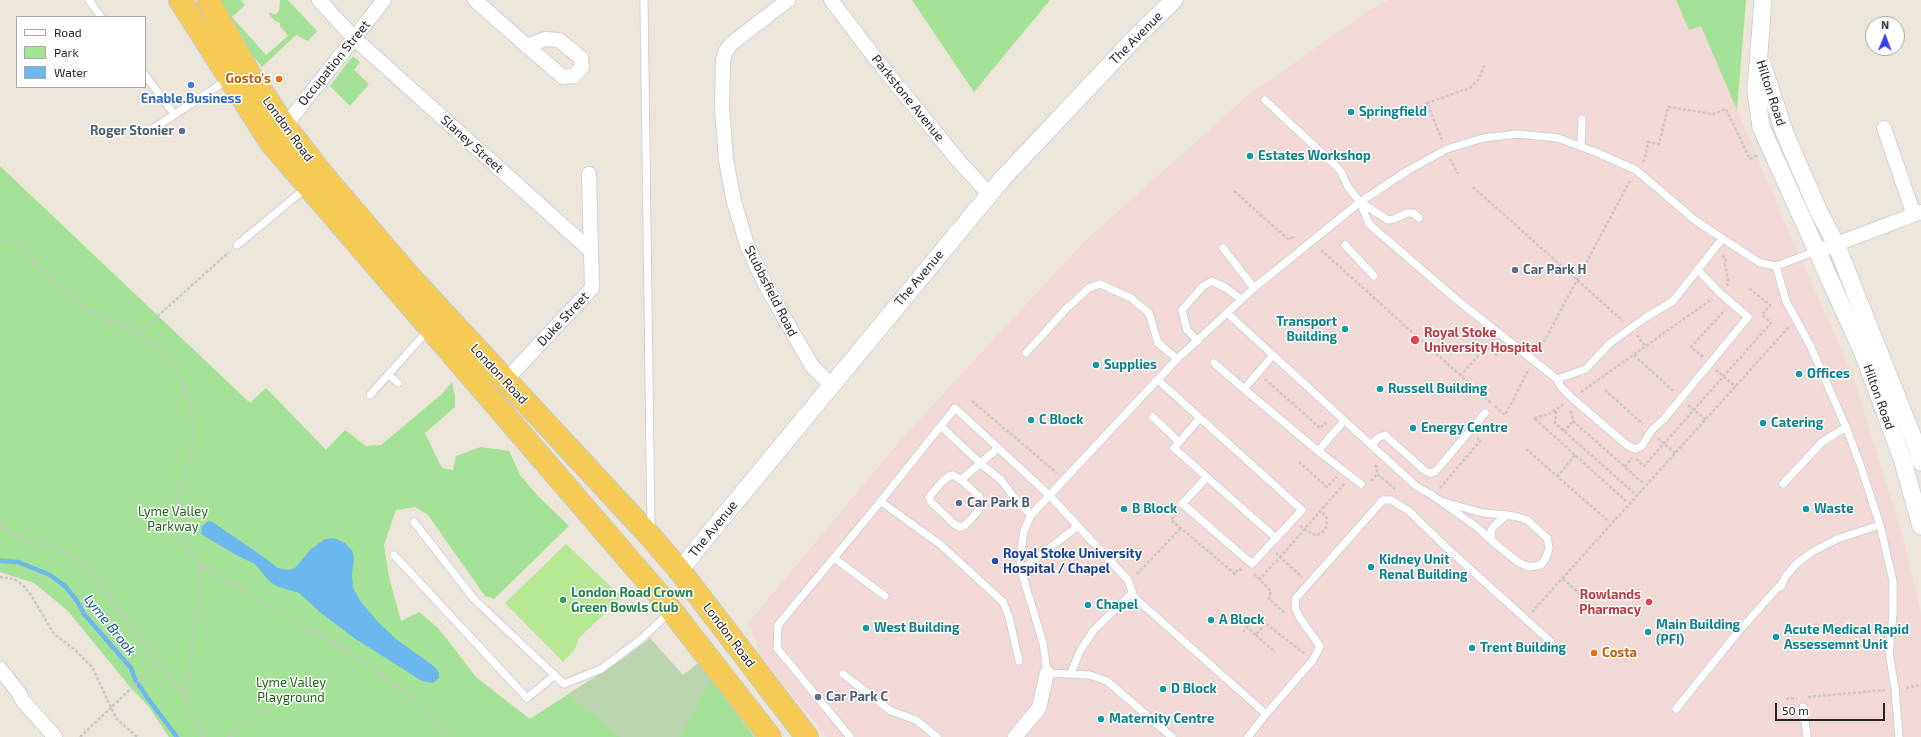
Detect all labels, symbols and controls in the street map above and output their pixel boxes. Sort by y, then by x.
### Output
street label: The Avenue [1106,8,1166,68]
legend [16,16,146,88]
north arrow [1865,16,1905,56]
street label: Occupation Street [295,17,373,109]
text: N [1881,18,1889,31]
text: Road [54,25,82,39]
text: Park [54,45,79,59]
street label: Parkstone Avenue [868,52,948,144]
street label: Hilton Road [1753,58,1789,128]
text: Water [54,65,88,79]
place label: Gosto's [226,71,271,87]
marker: Gosto's [274,74,284,84]
marker: Enable.Business [186,80,196,90]
place label: Enable.Business [141,91,241,107]
street label: London Road [259,93,317,165]
place label: Springfield [1359,104,1427,120]
marker: Springfield [1346,107,1356,117]
street label: Slaney Street [438,112,506,176]
place label: Roger Stonier [90,123,174,139]
marker: Roger Stonier [177,126,187,136]
place label: Estates Workshop [1258,148,1371,164]
marker: Estates Workshop [1245,151,1255,161]
street label: Stubbsfield Road [741,243,801,339]
street label: The Avenue [891,247,947,309]
place label: Car Park H [1523,262,1586,278]
marker: Car Park H [1510,265,1520,275]
street label: Duke Street [534,289,592,349]
place label: Transport Building [1276,314,1337,345]
marker: Transport Building [1340,324,1350,334]
place label: Royal Stoke University Hospital [1424,325,1542,356]
marker: Royal Stoke University Hospital [1409,334,1421,346]
street label: London Road [467,341,531,407]
place label: Supplies [1104,357,1157,373]
marker: Supplies [1091,360,1101,370]
street label: Hilton Road [1860,362,1898,432]
place label: Offices [1807,366,1850,382]
marker: Offices [1794,369,1804,379]
place label: Russell Building [1388,381,1487,397]
marker: Russell Building [1375,384,1385,394]
place label: C Block [1039,412,1084,428]
marker: C Block [1026,415,1036,425]
place label: Catering [1771,415,1823,431]
marker: Catering [1758,418,1768,428]
place label: Energy Centre [1421,420,1508,436]
marker: Energy Centre [1408,423,1418,433]
place label: Car Park B [967,495,1030,511]
street label: The Avenue [685,497,741,561]
marker: Car Park B [954,498,964,508]
place label: B Block [1132,501,1177,517]
place label: Waste [1814,501,1854,517]
park label: Lyme Valley Parkway [138,504,208,535]
marker: B Block [1119,504,1129,514]
marker: Waste [1801,504,1811,514]
place label: Royal Stoke University Hospital / Chapel [1003,546,1142,577]
place label: Kidney Unit Renal Building [1379,552,1468,583]
marker: Royal Stoke University Hospital / Chapel [990,556,1000,566]
marker: Kidney Unit Renal Building [1366,562,1376,572]
place label: London Road Crown Green Bowls Club [571,585,693,616]
place label: Rowlands Pharmacy [1579,587,1641,618]
water label: Lyme Brook [80,591,140,659]
marker: London Road Crown Green Bowls Club [558,595,568,605]
place label: Chapel [1096,597,1138,613]
marker: Rowlands Pharmacy [1644,597,1654,607]
street label: London Road [700,600,758,670]
marker: Chapel [1083,600,1093,610]
place label: A Block [1219,612,1264,628]
marker: A Block [1206,615,1216,625]
place label: Main Building (PFI) [1656,617,1740,648]
place label: West Building [874,620,959,636]
place label: Acute Medical Rapid Assessemnt Unit [1784,622,1909,653]
marker: West Building [861,623,871,633]
marker: Main Building (PFI) [1643,627,1653,637]
marker: Acute Medical Rapid Assessemnt Unit [1771,632,1781,642]
place label: Trent Building [1480,640,1566,656]
marker: Trent Building [1467,643,1477,653]
place label: Costa [1602,645,1637,661]
marker: Costa [1589,648,1599,658]
park label: Lyme Valley Playground [256,675,326,706]
place label: D Block [1171,681,1217,697]
marker: D Block [1158,684,1168,694]
place label: Car Park C [826,689,888,705]
marker: Car Park C [813,692,823,702]
scale bar [1777,695,1887,721]
text: 50 m [1782,703,1809,717]
place label: Maternity Centre [1109,711,1214,727]
marker: Maternity Centre [1096,714,1106,724]

